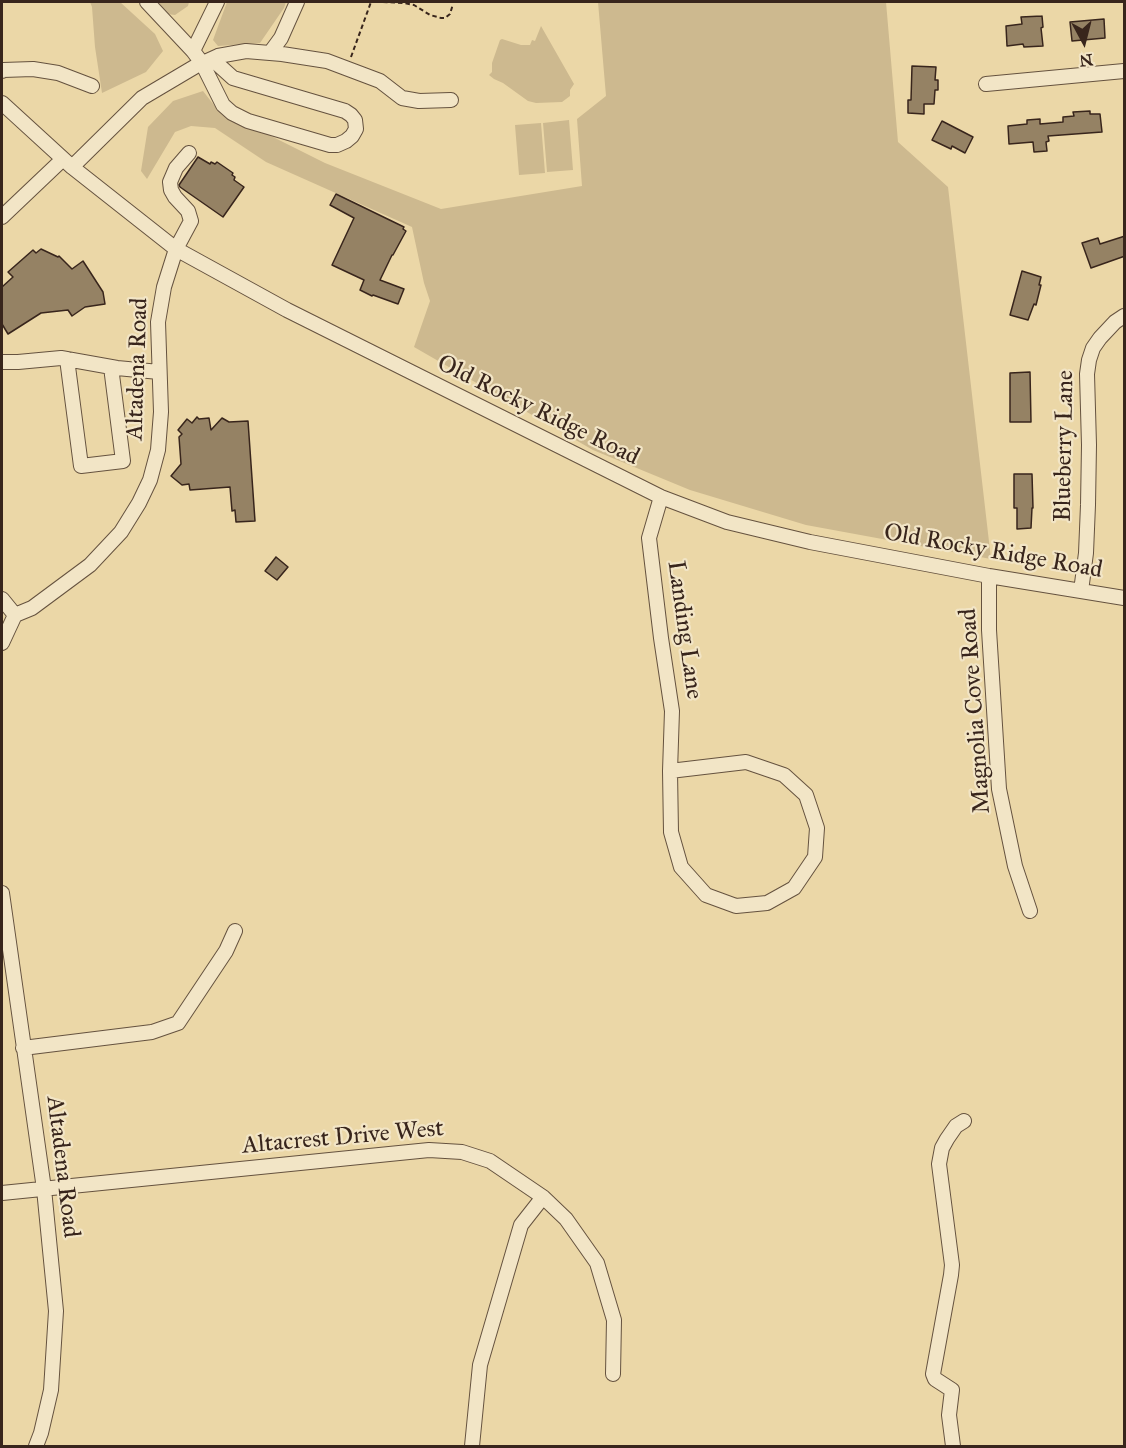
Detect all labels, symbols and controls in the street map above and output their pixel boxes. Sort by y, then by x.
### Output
north arrow [1054,12,1114,72]
text: N [1078,50,1094,71]
street label: Altadena Road [121,297,155,441]
street label: Old Rocky Ridge Road [432,350,644,472]
street label: Blueberry Lane [1049,370,1081,522]
street label: Old Rocky Ridge Road [881,519,1105,585]
street label: Landing Lane [660,559,708,701]
street label: Magnolia Cove Road [954,607,998,815]
street label: Altadena Road [39,1094,85,1240]
street label: Altacrest Drive West [241,1115,445,1161]

